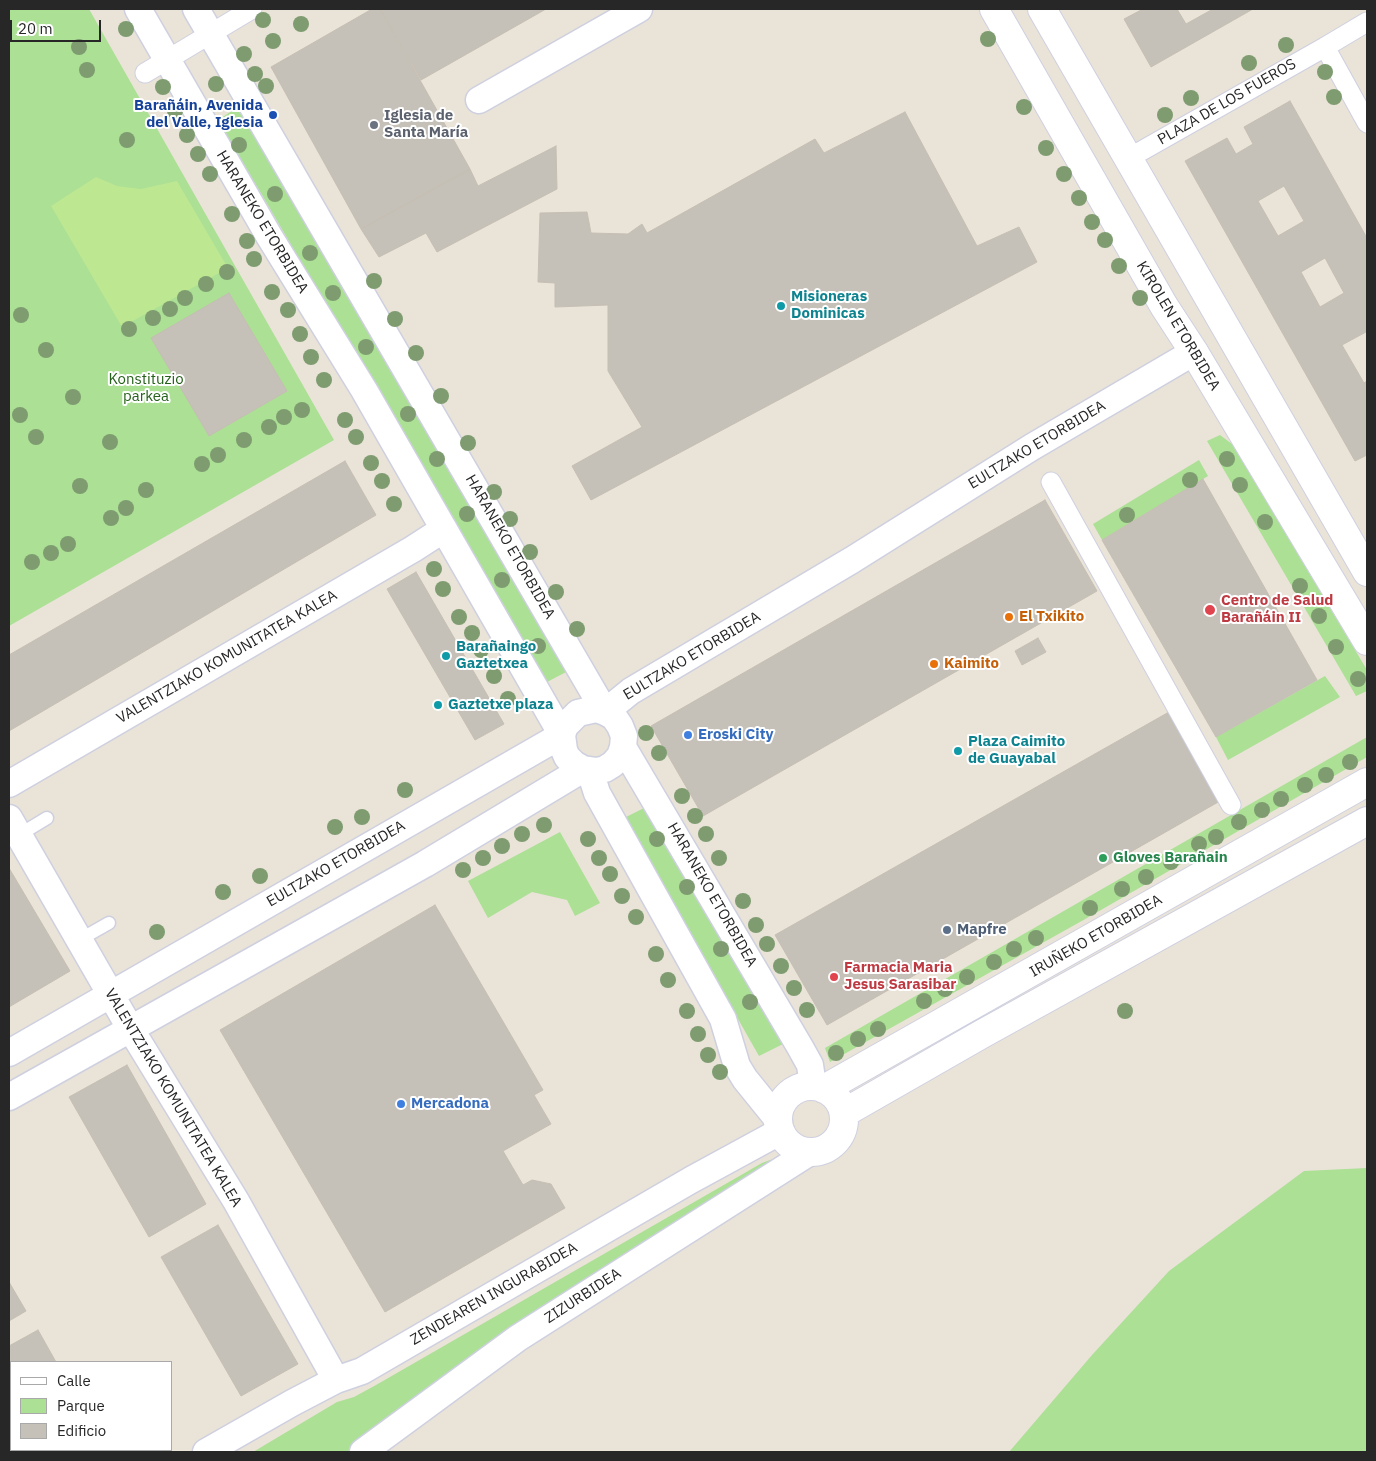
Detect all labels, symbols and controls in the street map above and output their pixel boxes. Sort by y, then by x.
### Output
scale bar [12,10,104,42]
text: 20 m [18,19,53,38]
street label: PLAZA DE LOS FUEROS [1155,55,1299,149]
place label: Barañáin, Avenida del Valle, Iglesia [134,97,263,132]
place label: Iglesia de Santa María [384,107,468,142]
marker: Barañáin, Avenida del Valle, Iglesia [267,109,279,121]
marker: Iglesia de Santa María [368,119,380,131]
street label: HARANEKO ETORBIDEA [212,147,312,297]
street label: KIROLEN ETORBIDEA [1132,258,1224,394]
place label: Misioneras Dominicas [791,288,867,323]
marker: Misioneras Dominicas [775,300,787,312]
park label: Konstituzio parkea [108,371,184,406]
street label: EULTZAKO ETORBIDEA [965,397,1109,493]
street label: HARANEKO ETORBIDEA [461,472,559,622]
street label: VALENTZIAKO KOMUNITATEA KALEA [114,586,340,728]
place label: Centro de Salud Barañáin II [1221,592,1333,627]
marker: Centro de Salud Barañáin II [1203,603,1217,617]
street label: EULTZAKO ETORBIDEA [620,608,764,704]
place label: El Txikito [1019,608,1084,626]
marker: El Txikito [1003,611,1015,623]
place label: Barañaingo Gaztetxea [456,638,536,673]
marker: Barañaingo Gaztetxea [440,650,452,662]
place label: Kaimito [944,655,999,673]
marker: Kaimito [928,658,940,670]
place label: Gaztetxe plaza [448,696,554,714]
marker: Gaztetxe plaza [432,699,444,711]
place label: Eroski City [698,726,773,744]
marker: Eroski City [682,729,694,741]
place label: Plaza Caimito de Guayabal [968,733,1065,768]
marker: Plaza Caimito de Guayabal [952,745,964,757]
street label: EULTZAKO ETORBIDEA [264,817,408,911]
street label: HARANEKO ETORBIDEA [663,820,761,970]
place label: Gloves Barañain [1113,849,1228,867]
marker: Gloves Barañain [1097,852,1109,864]
street label: IRUÑEKO ETORBIDEA [1027,891,1165,981]
place label: Mapfre [957,921,1007,939]
marker: Mapfre [941,924,953,936]
place label: Farmacia Maria Jesus Sarasibar [844,959,956,994]
marker: Farmacia Maria Jesus Sarasibar [828,971,840,983]
street label: VALENTZIAKO KOMUNITATEA KALEA [101,986,245,1210]
place label: Mercadona [411,1095,489,1113]
marker: Mercadona [395,1098,407,1110]
street label: ZENDEAREN INGURABIDEA [407,1239,581,1349]
street label: ZIZURBIDEA [541,1265,625,1327]
legend [10,1361,172,1451]
text: Calle [57,1371,91,1390]
text: Parque [57,1396,105,1415]
text: Edificio [57,1421,106,1440]

